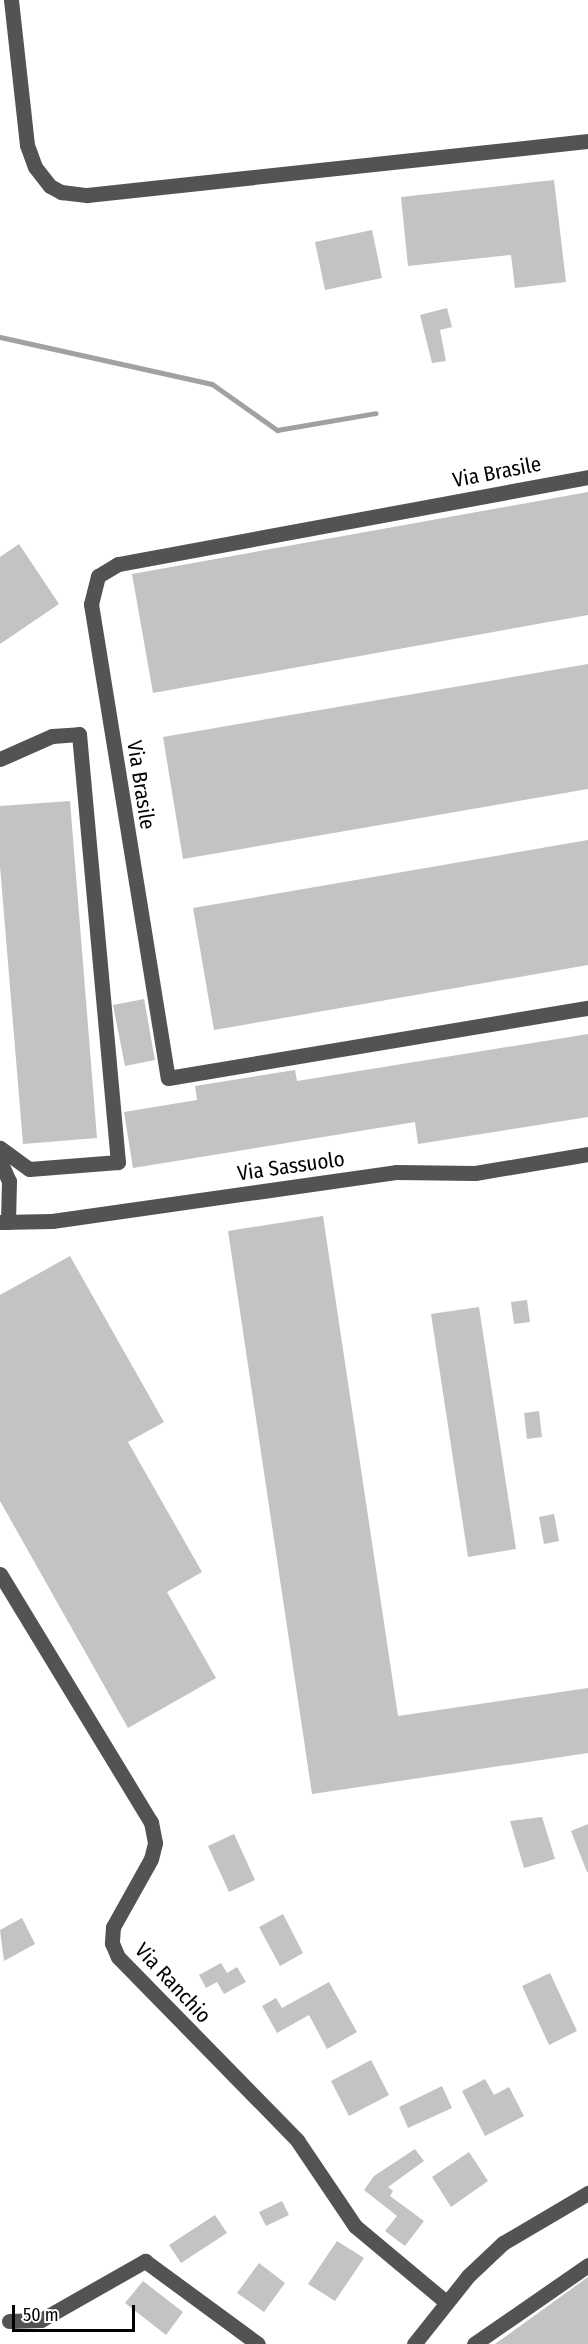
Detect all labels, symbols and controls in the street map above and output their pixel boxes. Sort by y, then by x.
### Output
street label: Via Brasile [451,451,543,493]
street label: Via Brasile [122,739,160,831]
street label: Via Sassuolo [236,1146,346,1186]
street label: Via Ranchio [130,1938,216,2028]
scale bar [15,2293,138,2331]
text: 50 m [23,2304,59,2326]

